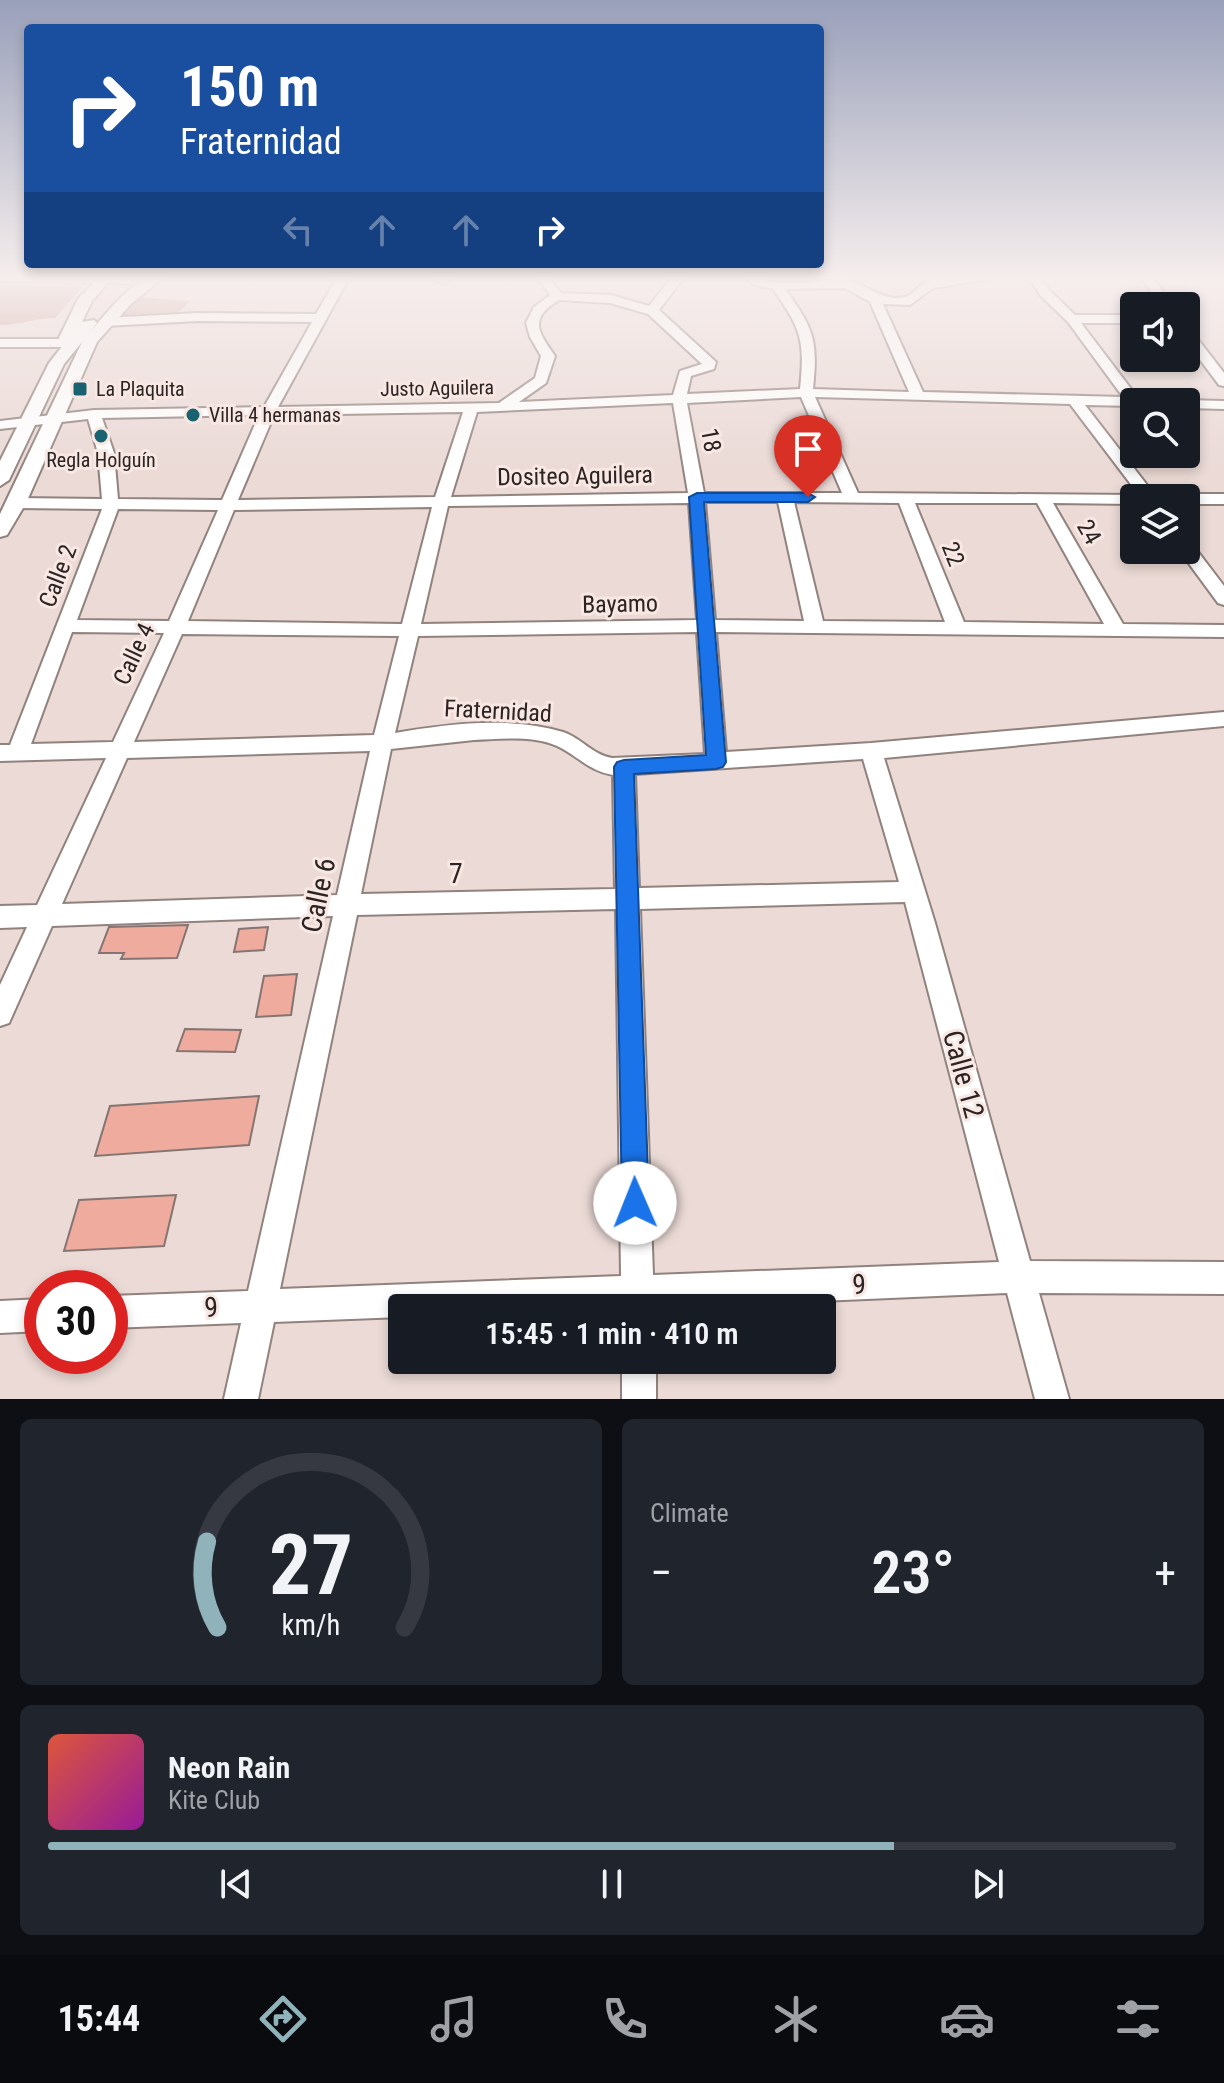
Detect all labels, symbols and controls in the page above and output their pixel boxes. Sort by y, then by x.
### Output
text: 150 m [180,54,319,120]
icon: right [48,56,152,160]
text: Fraternidad [180,121,342,163]
icon: left [276,208,320,252]
icon: ahead [360,208,404,252]
icon: ahead [444,208,488,252]
icon: right [528,208,572,252]
map controls [1120,292,1200,564]
button: sound [1120,292,1200,372]
street label: Justo Aguilera [380,375,494,401]
place label: La Plaquita [96,377,185,401]
marker: La Plaquita [71,380,89,398]
button: search [1120,388,1200,468]
place label: Villa 4 hermanas [209,403,341,427]
marker: Villa 4 hermanas [184,406,202,424]
pin [774,415,842,497]
street label: 18 [695,426,727,454]
marker: Regla Holguín [92,427,110,445]
icon: arrive [786,427,830,471]
place label: Regla Holguín [46,448,156,472]
street label: Dositeo Aguilera [497,461,653,491]
button: layers [1120,484,1200,564]
street label: 24 [1071,515,1107,549]
street label: 22 [936,538,970,570]
street label: Calle 2 [33,541,83,611]
street label: Bayamo [582,589,658,619]
street label: Calle 4 [108,619,160,689]
street label: Fraternidad [443,694,553,728]
street label: Calle 6 [294,855,342,935]
street label: 7 [449,857,463,890]
street label: Calle 12 [936,1027,991,1122]
position arrow [593,1161,677,1245]
street label: 9 [852,1268,867,1301]
speed limit sign: 30 [24,1270,128,1374]
street label: 9 [203,1291,219,1324]
text: 15:45 · 1 min · 410 m [485,1316,739,1351]
text: Climate [650,1498,729,1528]
text: 27 [269,1517,353,1614]
text: 23° [871,1537,955,1608]
text: − [650,1547,672,1599]
text: + [1154,1547,1176,1599]
text: km/h [282,1608,340,1642]
text: Neon Rain [168,1750,290,1785]
text: Kite Club [168,1785,260,1815]
icon: previous [214,1862,258,1906]
icon: pause [590,1862,634,1906]
icon: next [966,1862,1010,1906]
icon: directions [255,1991,311,2047]
icon: music [426,1991,482,2047]
icon: phone [597,1991,653,2047]
icon: climate [768,1991,824,2047]
icon: car [939,1991,995,2047]
icon: filters [1110,1991,1166,2047]
text: 15:44 [58,1998,140,2040]

